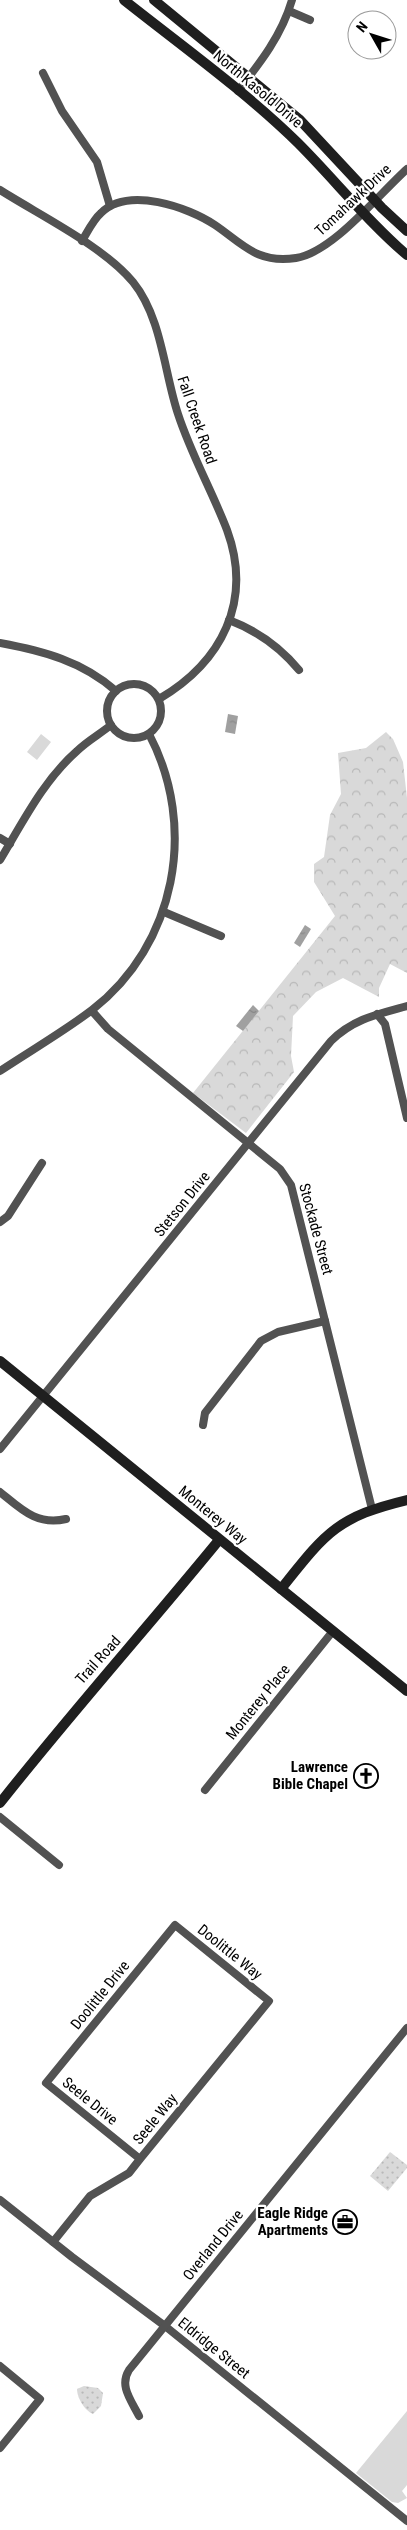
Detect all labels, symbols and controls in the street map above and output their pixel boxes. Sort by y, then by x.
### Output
north arrow [347,10,397,60]
text: N [353,18,371,35]
street label: North Kasold Drive [210,46,306,132]
street label: Tomahawk Drive [311,160,395,240]
street label: Fall Creek Road [174,374,220,466]
street label: Stetson Drive [150,1168,214,1240]
street label: Stockade Street [295,1181,337,1277]
street label: Monterey Way [175,1482,251,1548]
street label: Trail Road [72,1632,124,1688]
street label: Monterey Place [222,1661,294,1743]
place label: Lawrence Bible Chapel [273,1758,348,1793]
church icon: Lawrence Bible Chapel [353,1763,379,1789]
street label: Doolittle Way [194,1921,266,1983]
street label: Doolittle Drive [67,1957,133,2033]
street label: Seele Drive [59,2073,121,2129]
street label: Seele Way [129,2090,181,2148]
place label: Eagle Ridge Apartments [257,2204,328,2239]
street label: Overland Drive [179,2206,247,2284]
office icon: Eagle Ridge Apartments [332,2209,358,2235]
street label: Eldridge Street [175,2314,253,2382]

